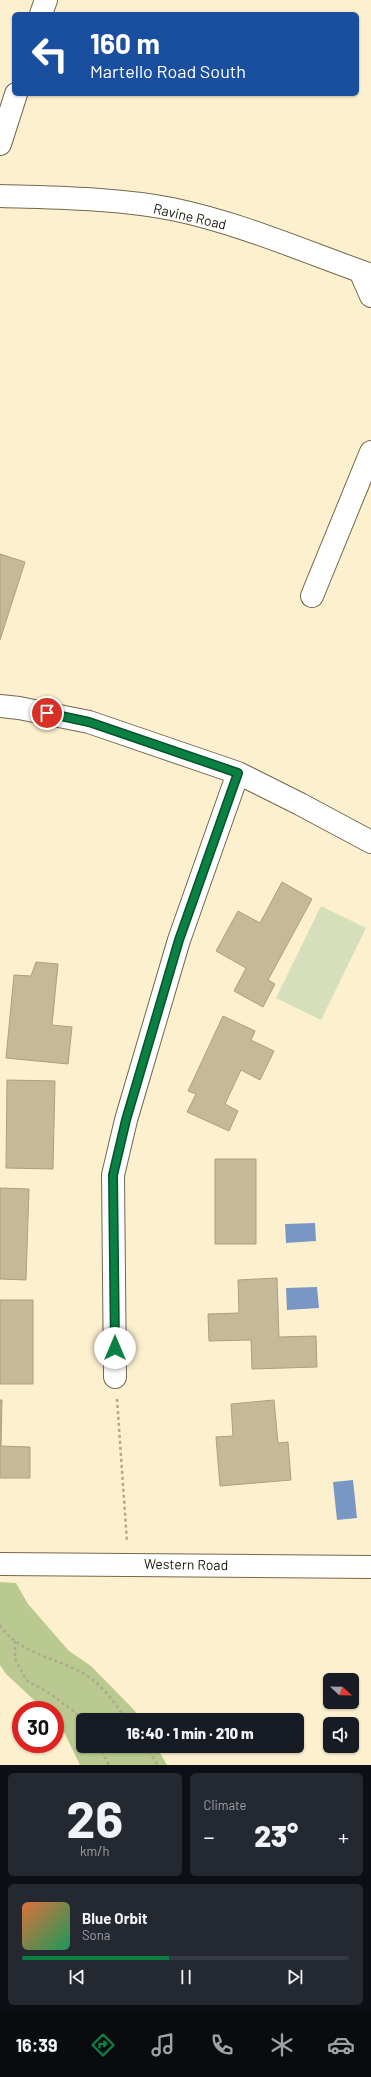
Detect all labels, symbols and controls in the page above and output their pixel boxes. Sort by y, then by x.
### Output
text: 160 m [90,26,160,60]
icon: left [24,28,76,80]
text: Martello Road South [90,60,246,82]
street label: Ravine Road [152,199,228,233]
pin [30,696,64,730]
icon: arrive [36,702,58,724]
position arrow [94,1327,136,1369]
street label: Western Road [144,1555,228,1573]
north arrow [323,1673,359,1709]
map controls [323,1673,359,1753]
speed limit sign: 30 [12,1701,64,1753]
button: sound [323,1717,359,1753]
text: 16:40 · 1 min · 210 m [126,1724,254,1742]
text: 26 [66,1786,123,1848]
text: Climate [204,1797,247,1813]
text: 23° [254,1817,298,1853]
text: − [204,1823,215,1849]
text: + [338,1823,349,1849]
text: km/h [80,1843,109,1859]
text: Blue Orbit [82,1909,147,1927]
text: Sona [82,1927,110,1943]
icon: previous [66,1966,88,1988]
icon: pause [175,1966,197,1988]
icon: next [284,1966,306,1988]
icon: directions [89,2031,117,2059]
icon: music [149,2031,177,2059]
icon: phone [208,2031,236,2059]
icon: climate [268,2031,296,2059]
icon: car [327,2031,355,2059]
text: 16:39 [16,2034,58,2056]

